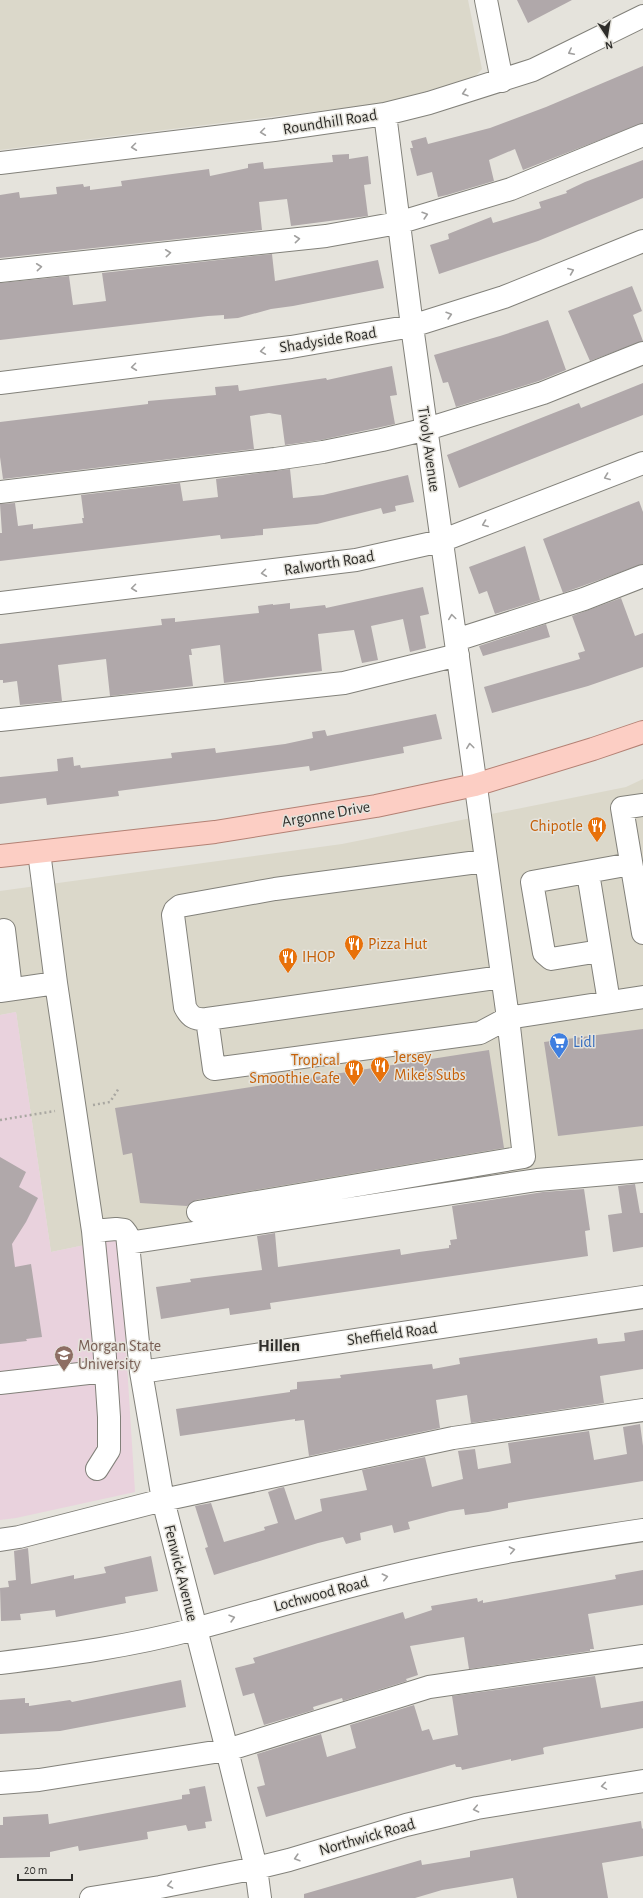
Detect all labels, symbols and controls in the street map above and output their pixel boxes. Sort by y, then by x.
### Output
north arrow [587,16,627,56]
text: N [604,39,614,51]
one-way arrow [567,47,575,55]
one-way arrow [462,88,469,97]
street label: Roundhill Road [282,107,378,137]
one-way arrow [260,127,266,136]
one-way arrow [131,142,137,151]
one-way arrow [421,211,428,220]
one-way arrow [294,235,300,244]
one-way arrow [165,249,171,258]
one-way arrow [36,263,42,272]
one-way arrow [568,267,575,275]
one-way arrow [445,311,452,320]
street label: Shadyside Road [278,324,378,357]
one-way arrow [260,346,266,355]
one-way arrow [131,362,137,371]
street label: Tivoly Avenue [414,405,443,493]
one-way arrow [603,472,611,480]
one-way arrow [482,520,489,528]
street label: Ralworth Road [283,548,375,578]
one-way arrow [261,568,267,577]
one-way arrow [131,583,138,592]
one-way arrow [448,614,457,620]
one-way arrow [466,743,475,749]
street label: Argonne Drive [281,798,371,830]
restaurant icon: Chipotle [586,815,608,843]
place label: Chipotle [530,818,583,834]
restaurant icon: Pizza Hut [343,933,365,961]
place label: Pizza Hut [368,936,427,952]
restaurant icon: IHOP [277,946,299,974]
place label: IHOP [302,949,335,965]
supermarket icon: Lidl [548,1031,570,1059]
place label: Lidl [573,1034,596,1050]
place label: Jersey Mike's Subs [394,1049,466,1083]
place label: Tropical Smoothie Cafe [249,1052,340,1086]
restaurant icon: Jersey Mike's Subs [369,1055,391,1083]
restaurant icon: Tropical Smoothie Cafe [343,1058,365,1086]
street label: Sheffield Road [346,1320,438,1348]
district label: Hillen [258,1337,300,1354]
place label: Morgan State University [78,1338,161,1373]
school or university icon: Morgan State University [53,1344,75,1372]
street label: Fenwick Avenue [161,1523,201,1623]
one-way arrow [509,1546,515,1554]
street label: Lochwood Road [272,1574,370,1614]
one-way arrow [382,1574,388,1582]
one-way arrow [229,1615,236,1623]
one-way arrow [601,1781,608,1790]
one-way arrow [473,1804,480,1812]
street label: Northwick Road [317,1816,417,1858]
one-way arrow [294,1853,301,1862]
scale bar [18,1856,72,1882]
text: 20 m [24,1864,47,1876]
one-way arrow [167,1881,173,1889]

